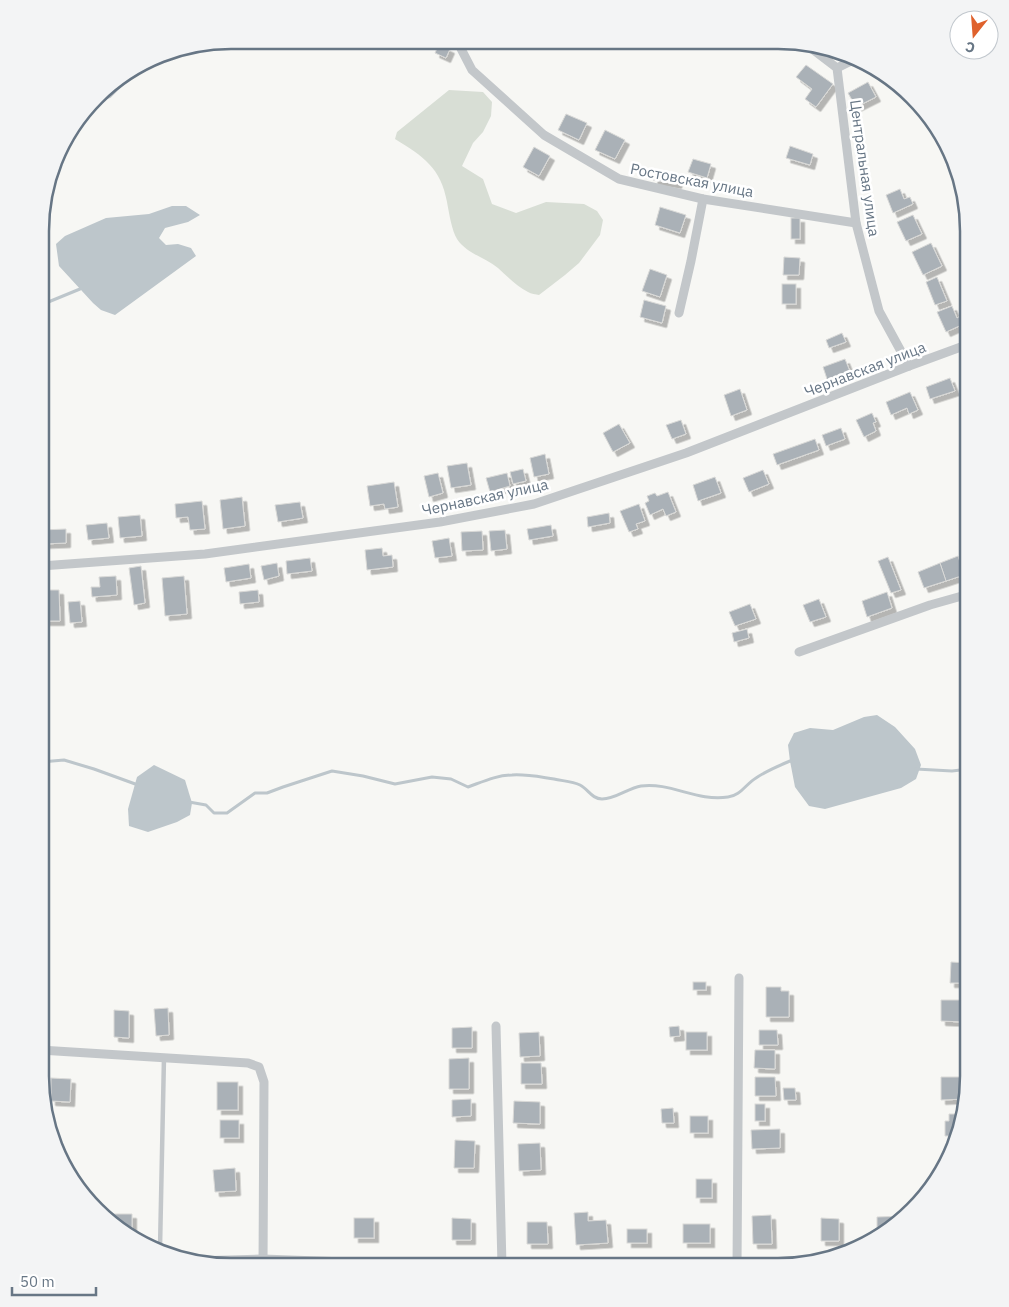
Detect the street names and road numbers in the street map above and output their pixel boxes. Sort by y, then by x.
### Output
street label: Центральная улица [846,98,884,238]
street label: Ростовская улица [629,159,755,201]
street label: Чернавская улица [802,337,928,401]
street label: Чернавская улица [420,474,550,520]

